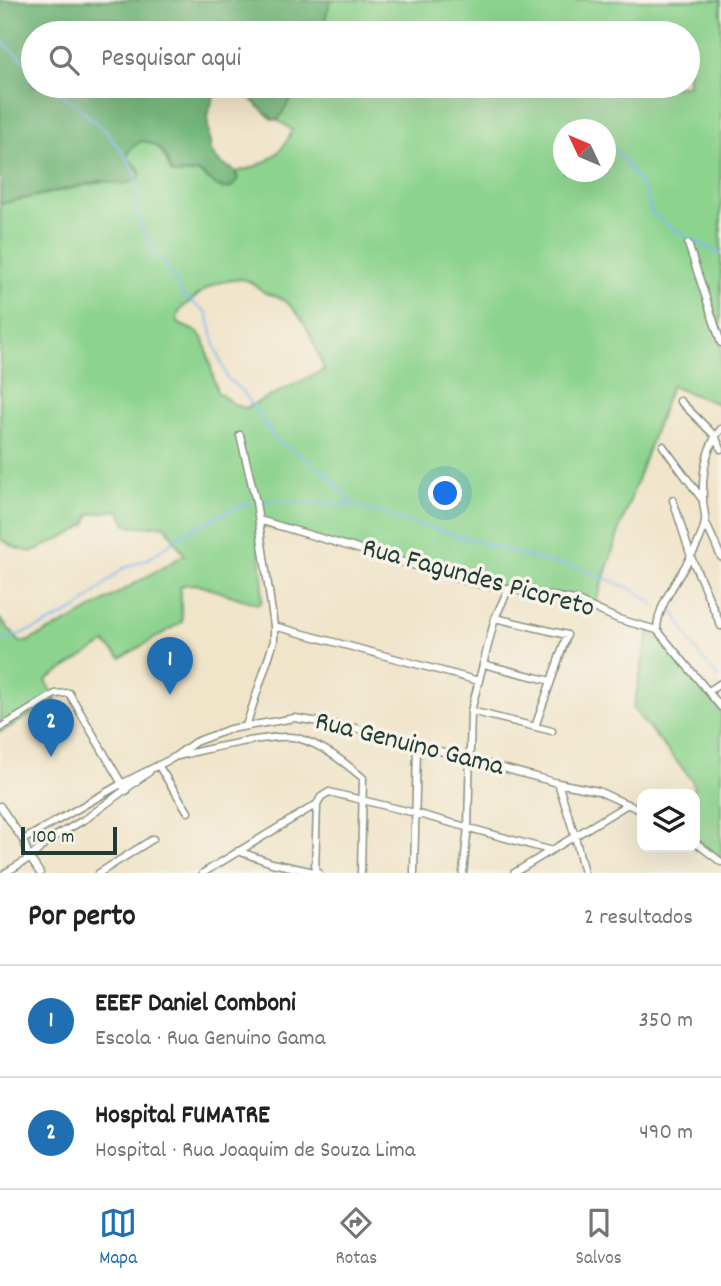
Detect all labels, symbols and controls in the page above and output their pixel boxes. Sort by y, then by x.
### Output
search box [21,21,700,98]
icon: search [45,41,83,79]
text: Pesquisar aqui [101,41,241,78]
north arrow [553,119,616,182]
your location [428,476,462,510]
street label: Rua Fagundes Picoreto [357,530,599,630]
pin: 1 [147,637,193,695]
pin: 2 [28,699,74,757]
street label: Rua Genuino Gama [310,703,508,789]
map controls [637,789,700,852]
button: layers [637,789,700,852]
scale bar [21,824,117,856]
text: 100 m [32,825,74,852]
text: Por perto [28,897,136,940]
text: 2 resultados [584,902,693,935]
text: EEEF Daniel Comboni [95,986,296,1023]
text: 1 [48,1005,54,1038]
text: 350 m [639,1005,693,1038]
text: Escola · Rua Genuino Gama [95,1023,325,1056]
text: Hospital FUMATRE [95,1098,270,1135]
text: 2 [46,1117,56,1150]
text: 490 m [639,1117,693,1150]
text: Hospital · Rua Joaquim de Souza Lima [95,1135,416,1168]
tab: Mapa [99,1204,137,1273]
tab: Rotas [336,1204,377,1273]
tab: Salvos [576,1204,622,1273]

